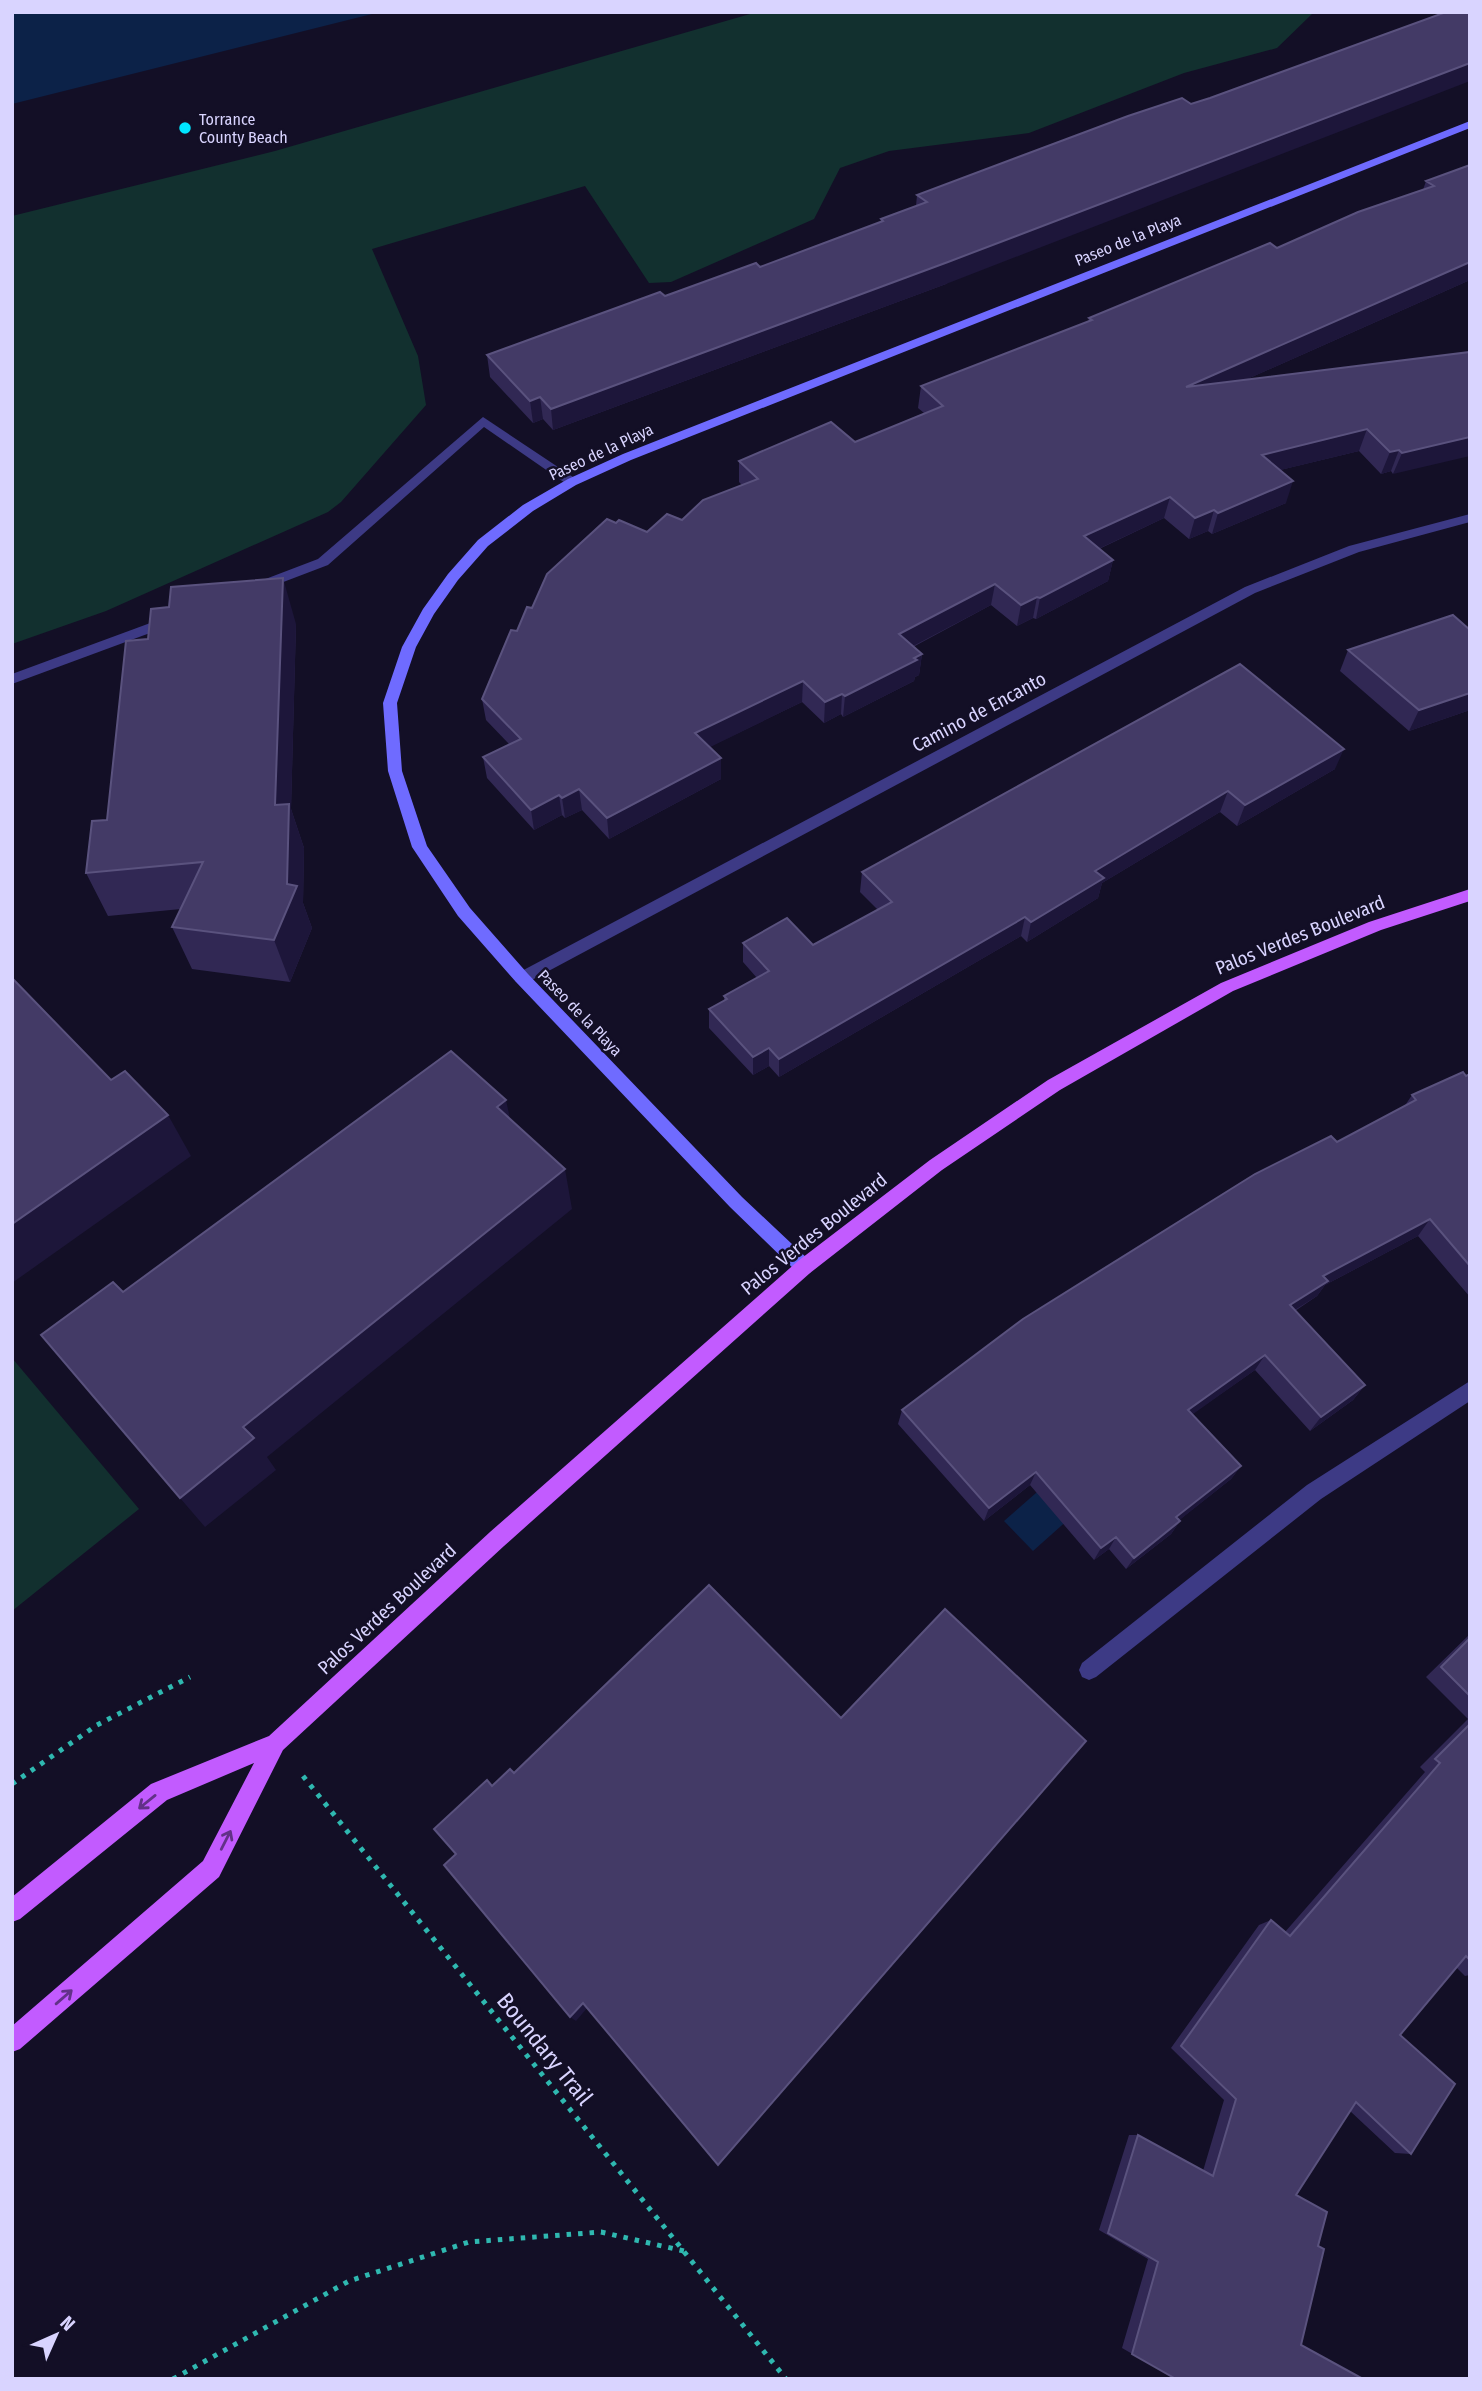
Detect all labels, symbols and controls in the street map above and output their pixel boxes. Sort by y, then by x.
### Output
place label: Torrance County Beach [199,110,288,147]
marker: Torrance County Beach [177,120,193,136]
street label: Paseo de la Playa [1072,210,1184,270]
street label: Paseo de la Playa [546,419,656,484]
street label: Camino de Encanto [908,667,1050,757]
street label: Palos Verdes Boulevard [1212,890,1388,980]
street label: Paseo de la Playa [534,966,626,1060]
street label: Palos Verdes Boulevard [737,1168,891,1300]
street label: Palos Verdes Boulevard [313,1539,461,1679]
one-way arrow [139,1794,157,1809]
one-way arrow [219,1830,233,1851]
street label: Boundary Trail [491,1987,599,2111]
one-way arrow [55,1988,72,2005]
north arrow [21,2300,91,2370]
text: N [56,2311,80,2335]

